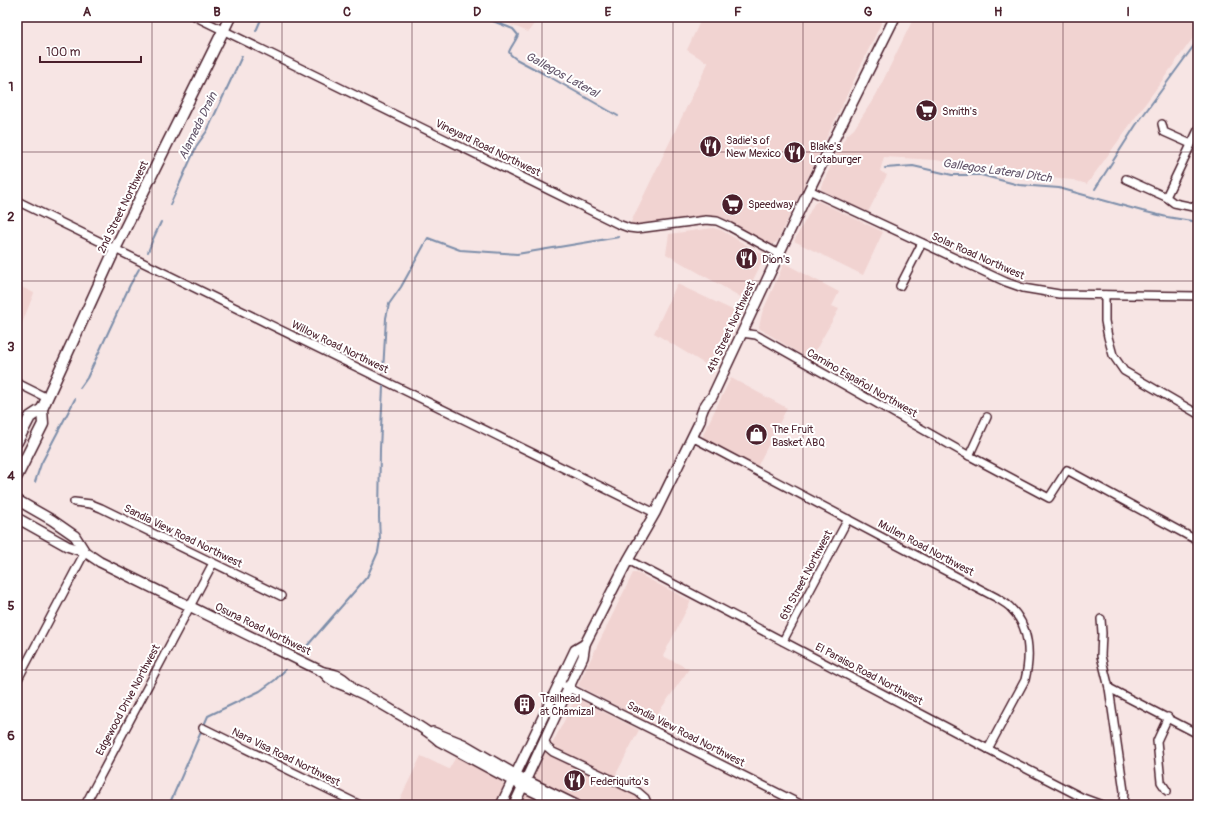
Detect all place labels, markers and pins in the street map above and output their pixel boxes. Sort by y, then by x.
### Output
supermarket icon: Smith's [913,98,939,124]
place label: Smith's [942,105,977,118]
restaurant icon: Sadie's of New Mexico [697,133,723,159]
place label: Sadie's of New Mexico [726,134,781,160]
restaurant icon: Blake's Lotaburger [782,139,808,165]
place label: Blake's Lotaburger [810,140,861,166]
supermarket icon: Speedway [719,191,745,217]
place label: Speedway [748,198,793,211]
restaurant icon: Dion's [733,246,759,272]
place label: Dion's [762,253,790,266]
shop icon: The Fruit Basket ABQ [744,422,770,448]
place label: The Fruit Basket ABQ [772,423,825,449]
building icon: Trailhead at Chamizal [511,691,537,717]
place label: Trailhead at Chamizal [540,692,594,718]
restaurant icon: Federiquito's [562,768,588,794]
place label: Federiquito's [590,775,649,788]

